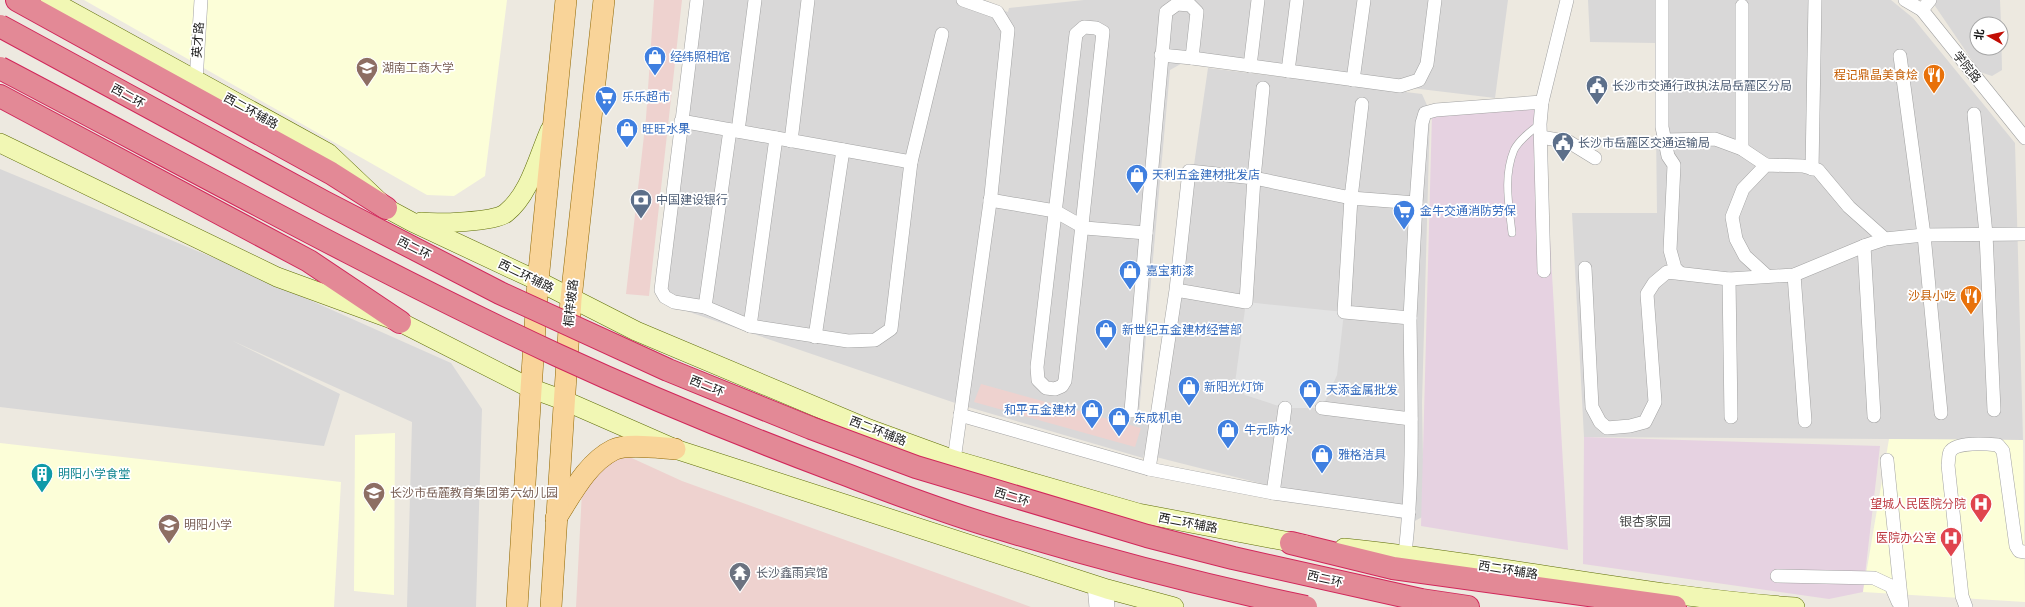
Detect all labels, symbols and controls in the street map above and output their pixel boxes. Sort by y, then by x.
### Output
north arrow [1969,16,2009,56]
street label: 英才路 [190,22,206,58]
text: 北 [1972,28,1986,41]
shop icon: 经纬照相馆 [642,44,668,77]
street label: 学院路 [1950,49,1984,85]
place label: 经纬照相馆 [670,50,730,64]
school or university icon: 湖南工商大学 [354,55,380,88]
place label: 湖南工商大学 [382,61,454,75]
restaurant icon: 程记鼎晶美食烩 [1921,62,1947,95]
place label: 程记鼎晶美食烩 [1834,68,1918,82]
public building icon: 长沙市交通行政执法局岳麓区分局 [1584,73,1610,106]
place label: 长沙市交通行政执法局岳麓区分局 [1612,79,1792,93]
street label: 西二环 [109,81,147,111]
supermarket icon: 乐乐超市 [593,84,619,117]
street label: 西二环辅路 [221,90,281,132]
place label: 乐乐超市 [622,90,670,104]
shop icon: 旺旺水果 [614,116,640,149]
place label: 旺旺水果 [642,122,690,136]
public building icon: 长沙市岳麓区交通运输局 [1550,130,1576,163]
place label: 长沙市岳麓区交通运输局 [1578,136,1710,150]
shop icon: 天利五金建材批发店 [1124,162,1150,195]
place label: 天利五金建材批发店 [1152,168,1260,182]
bank icon: 中国建设银行 [628,187,654,220]
place label: 中国建设银行 [656,193,728,207]
supermarket icon: 金牛交通消防劳保 [1391,198,1417,231]
place label: 金牛交通消防劳保 [1420,204,1516,218]
street label: 西二环 [395,234,433,262]
street label: 西二环辅路 [496,257,556,295]
shop icon: 嘉宝莉漆 [1117,258,1143,291]
place label: 嘉宝莉漆 [1146,264,1194,278]
street label: 桐梓坡路 [562,278,580,328]
restaurant icon: 沙县小吃 [1958,283,1984,316]
place label: 沙县小吃 [1908,289,1956,303]
shop icon: 新世纪五金建材经营部 [1093,317,1119,350]
place label: 新世纪五金建材经营部 [1122,323,1242,337]
street label: 西二环 [688,373,726,399]
shop icon: 新阳光灯饰 [1176,374,1202,407]
shop icon: 天添金属批发 [1297,377,1323,410]
place label: 新阳光灯饰 [1204,380,1264,394]
place label: 天添金属批发 [1326,383,1398,397]
shop icon: 和平五金建材 [1079,397,1105,430]
place label: 和平五金建材 [1004,403,1076,417]
shop icon: 东成机电 [1106,405,1132,438]
place label: 东成机电 [1134,411,1182,425]
street label: 西二环辅路 [847,414,909,448]
shop icon: 牛元防水 [1215,417,1241,450]
place label: 牛元防水 [1244,423,1292,437]
shop icon: 雅格洁具 [1309,442,1335,475]
place label: 雅格洁具 [1338,448,1386,462]
building icon: 明阳小学食堂 [29,461,55,494]
place label: 明阳小学食堂 [58,467,130,481]
school or university icon: 长沙市岳麓教育集团第六幼儿园 [361,480,387,513]
street label: 西二环 [993,485,1031,509]
place label: 长沙市岳麓教育集团第六幼儿园 [390,486,558,500]
hospital icon: 望城人民医院分院 [1968,491,1994,524]
place label: 望城人民医院分院 [1870,497,1966,511]
street label: 西二环辅路 [1157,510,1219,536]
school or university icon: 明阳小学 [156,512,182,545]
district label: 银杏家园 [1619,514,1671,529]
place label: 明阳小学 [184,518,232,532]
hospital icon: 医院办公室 [1938,525,1964,558]
place label: 医院办公室 [1876,531,1936,545]
street label: 西二环辅路 [1477,558,1539,582]
temple icon: 长沙鑫雨宾馆 [727,560,753,593]
place label: 长沙鑫雨宾馆 [756,566,828,580]
street label: 西二环 [1306,568,1344,590]

